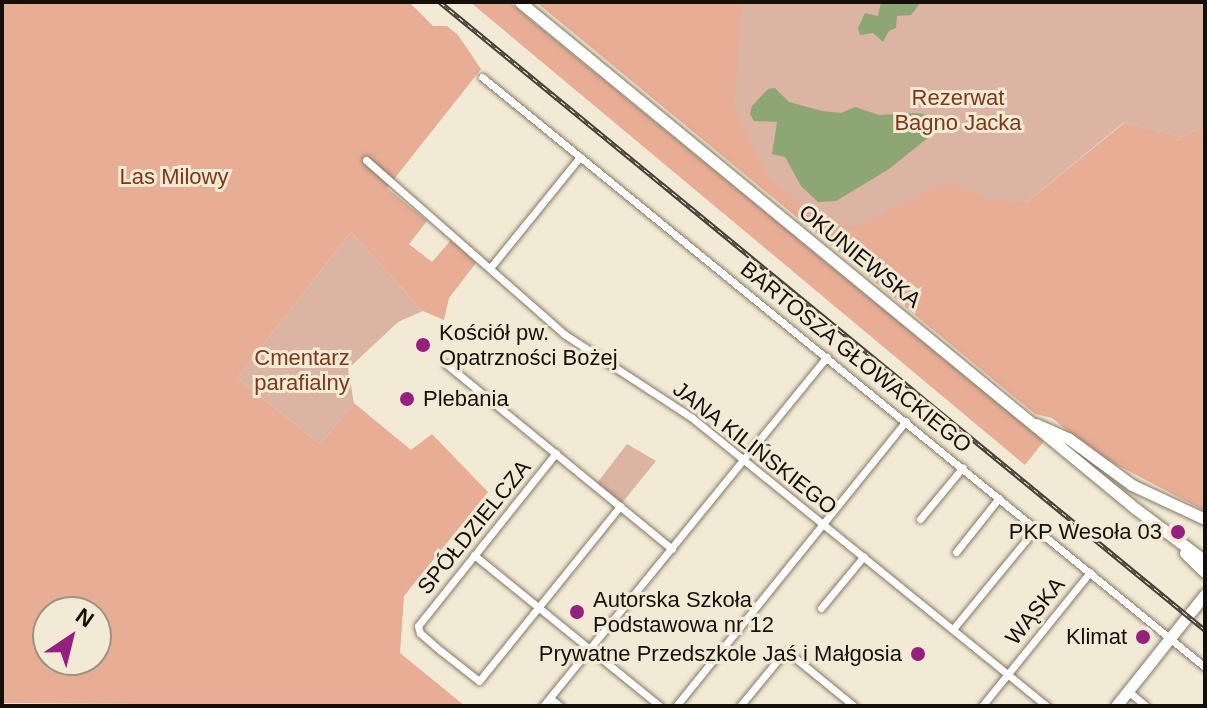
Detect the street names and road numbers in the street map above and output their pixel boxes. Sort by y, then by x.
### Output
street label: OKUNIEWSKA [794,199,926,313]
street label: BARTOSZA GŁOWACKIEGO [735,255,977,459]
street label: JANA KILIŃSKIEGO [667,376,843,520]
street label: SPÓŁDZIELCZA [412,455,536,599]
street label: WĄSKA [1000,572,1070,650]

